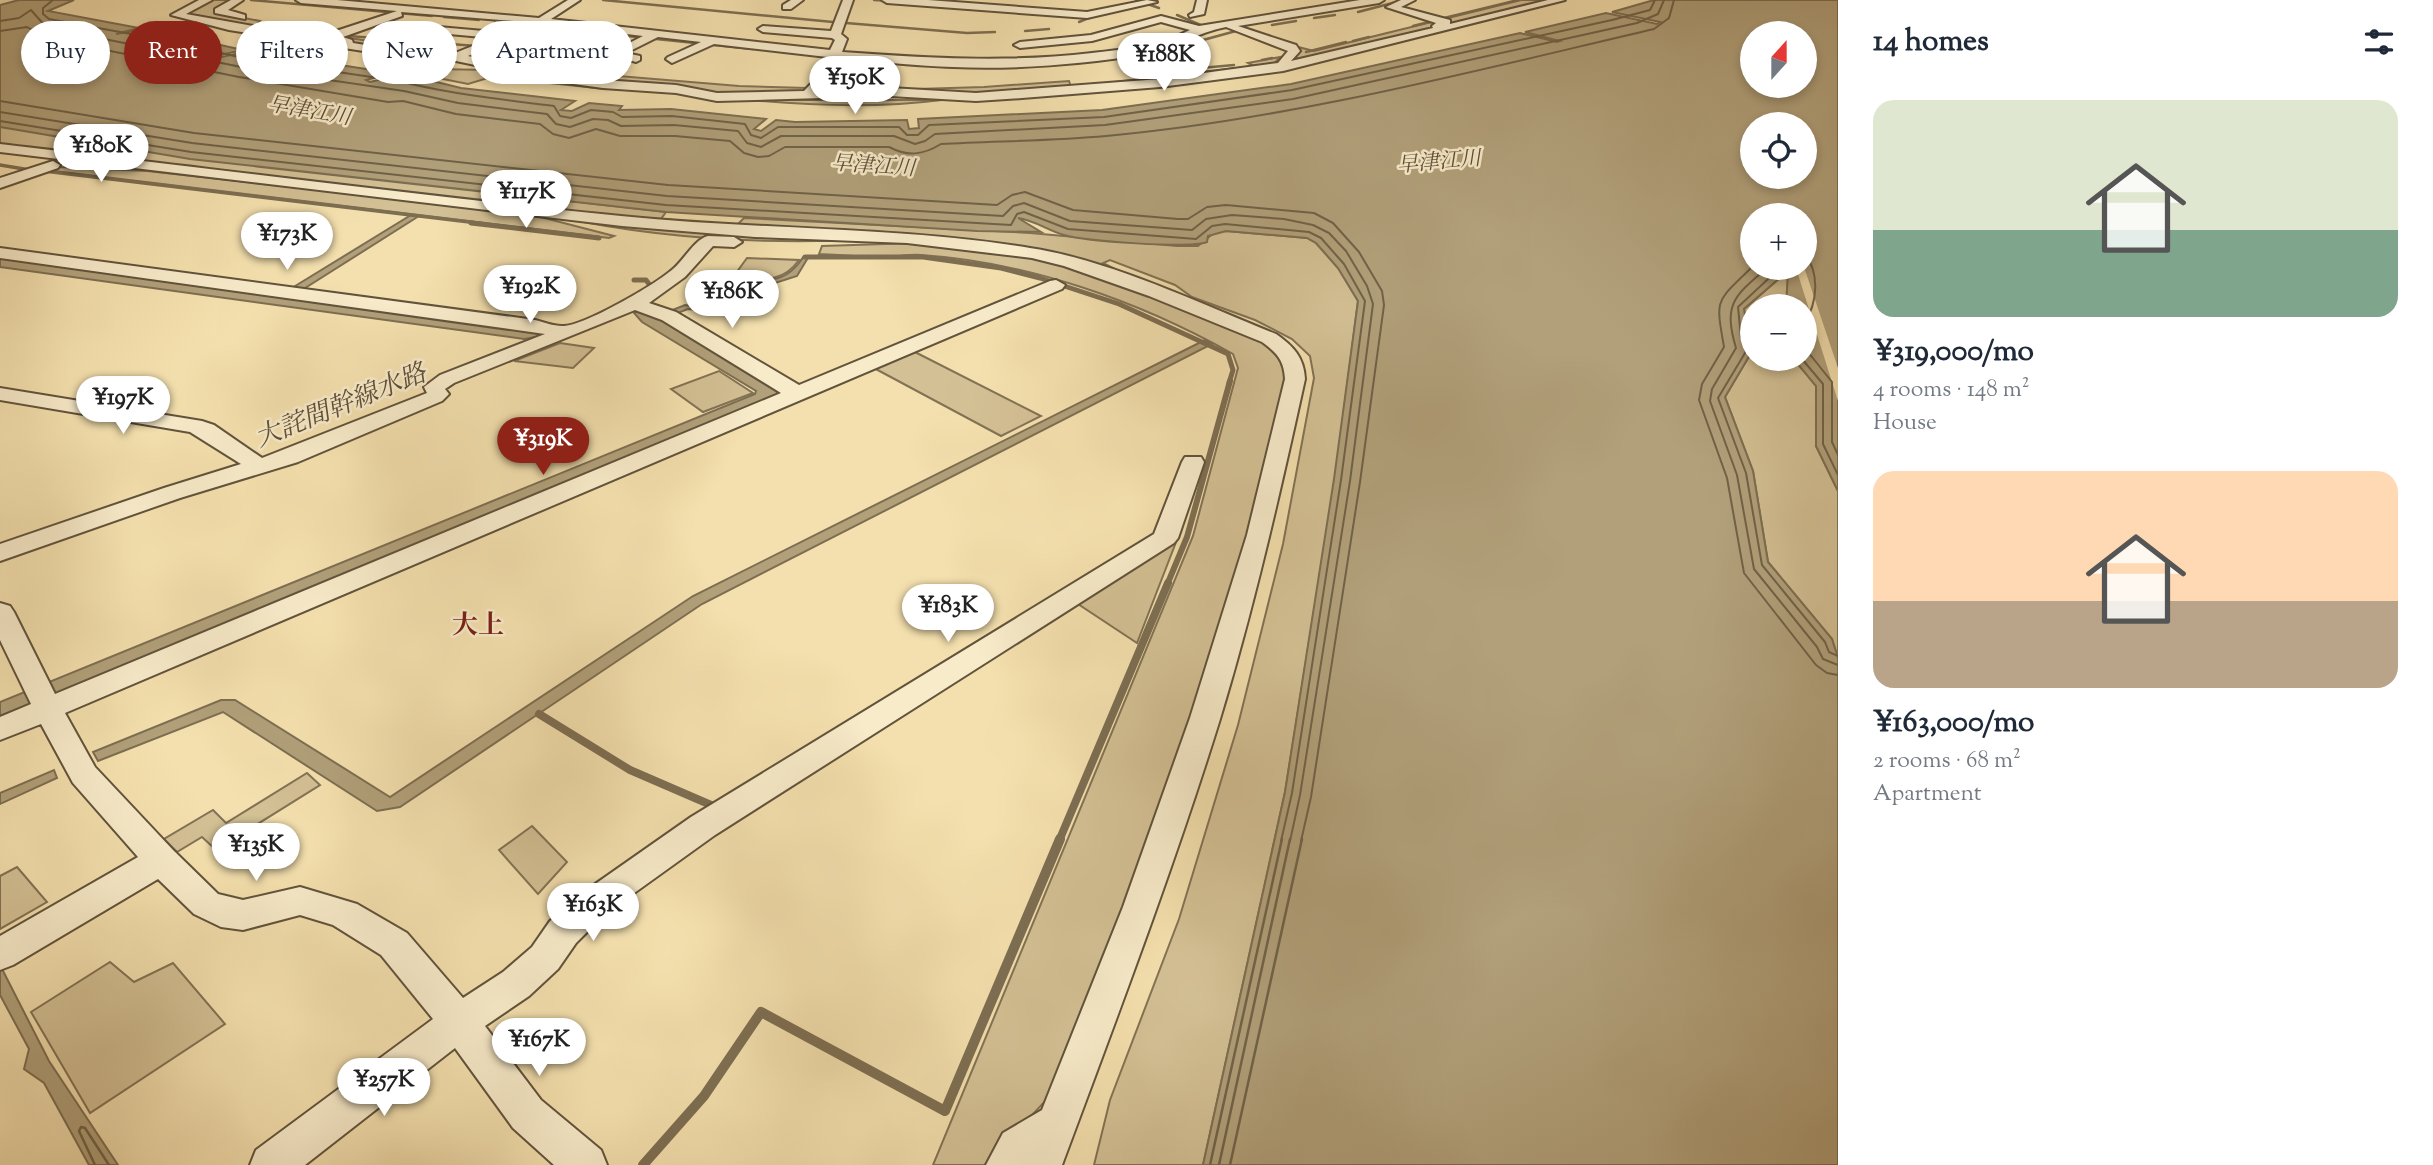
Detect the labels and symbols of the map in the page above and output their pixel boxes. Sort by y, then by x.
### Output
north arrow [1740,21,1816,98]
pin: ¥188K [1115,34,1213,93]
pin: ¥150K [806,57,904,116]
water label: 早津江川 [265,90,355,134]
pin: ¥180K [52,124,150,184]
water label: 早津江川 [1396,144,1484,182]
water label: 早津江川 [830,149,918,185]
pin: ¥117K [477,170,575,230]
pin: ¥173K [238,212,336,272]
pin: ¥192K [481,266,579,325]
pin: ¥186K [683,270,781,330]
water label: 大詫間幹線水路 [250,355,434,458]
pin: ¥197K [74,376,172,436]
pin: ¥319K [494,418,592,477]
pin: ¥183K [899,584,997,644]
district label: 大上 [452,608,504,645]
pin: ¥135K [207,824,305,883]
pin: ¥163K [544,884,642,943]
pin: ¥167K [490,1018,588,1078]
pin: ¥257K [335,1058,433,1118]

